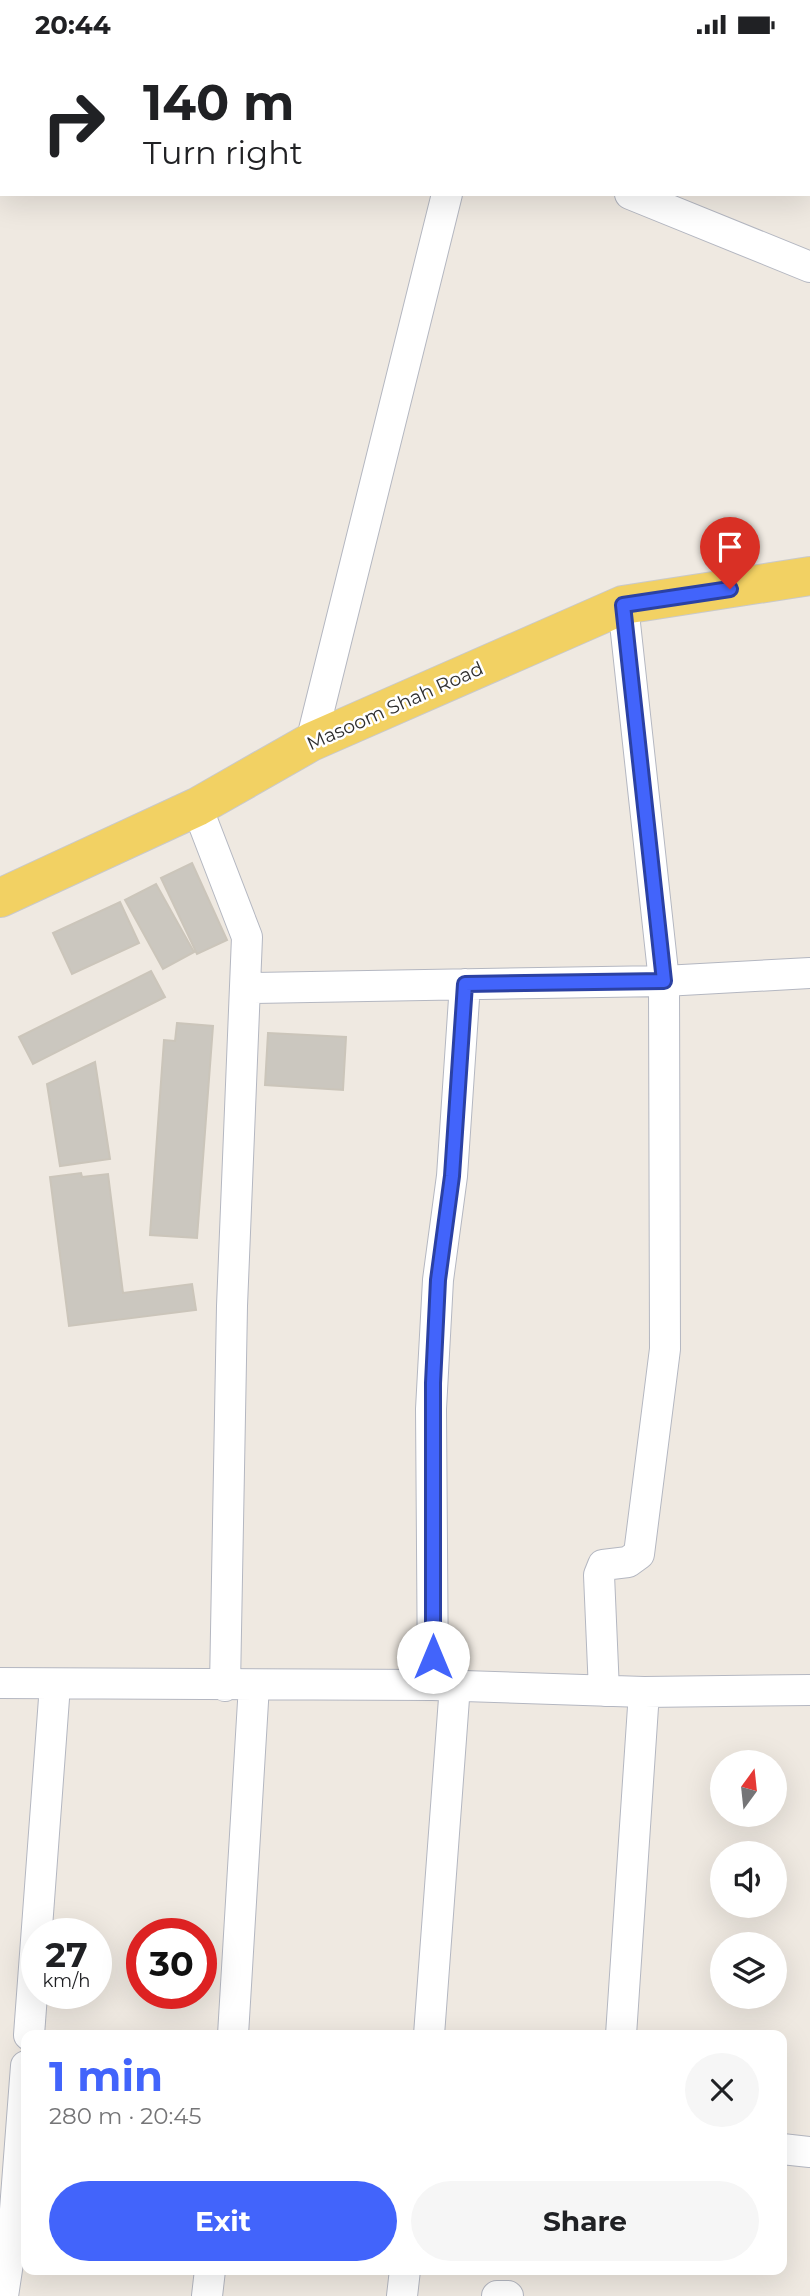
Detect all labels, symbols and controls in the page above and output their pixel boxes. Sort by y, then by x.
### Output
text: 20:44 [35,9,111,41]
text: 140 m [143,73,295,132]
icon: right [28,77,119,168]
text: Turn right [143,133,303,172]
pin [700,517,760,589]
icon: arrive [711,528,749,566]
street label: Masoom Shah Road [303,657,487,755]
position arrow [396,1620,470,1694]
north arrow [710,1750,788,1827]
map controls [710,1750,787,2009]
button: sound [710,1841,787,1918]
speed limit sign: 30 [126,1918,217,2009]
button: layers [710,1932,787,2009]
text: 27 [45,1933,88,1976]
text: km/h [42,1970,91,1992]
text: 1 min [49,2050,163,2102]
button: close [685,2053,759,2127]
text: 280 m · 20:45 [49,2102,202,2130]
button: Exit [49,2181,397,2261]
button: Share [411,2181,759,2261]

